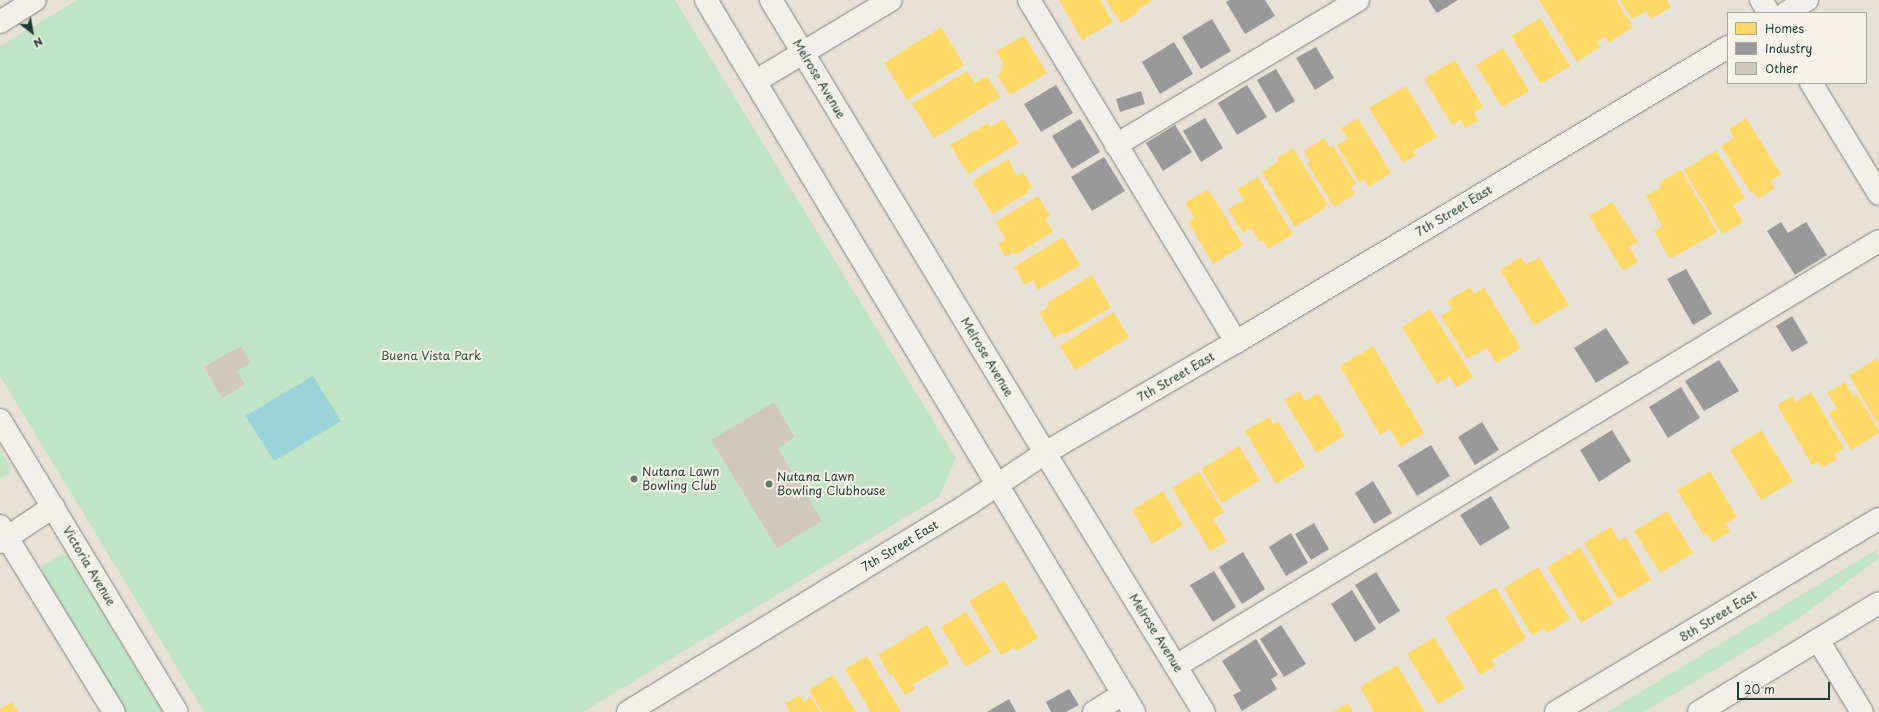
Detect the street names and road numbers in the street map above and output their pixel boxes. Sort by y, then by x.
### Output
street label: Melrose Avenue [790,37,848,121]
street label: 7th Street East [1413,182,1495,240]
street label: Melrose Avenue [958,315,1016,399]
street label: 7th Street East [1135,349,1217,405]
street label: 7th Street East [859,517,941,575]
street label: Victoria Avenue [60,524,118,608]
street label: 8th Street East [1676,587,1760,645]
street label: Melrose Avenue [1126,591,1186,675]

